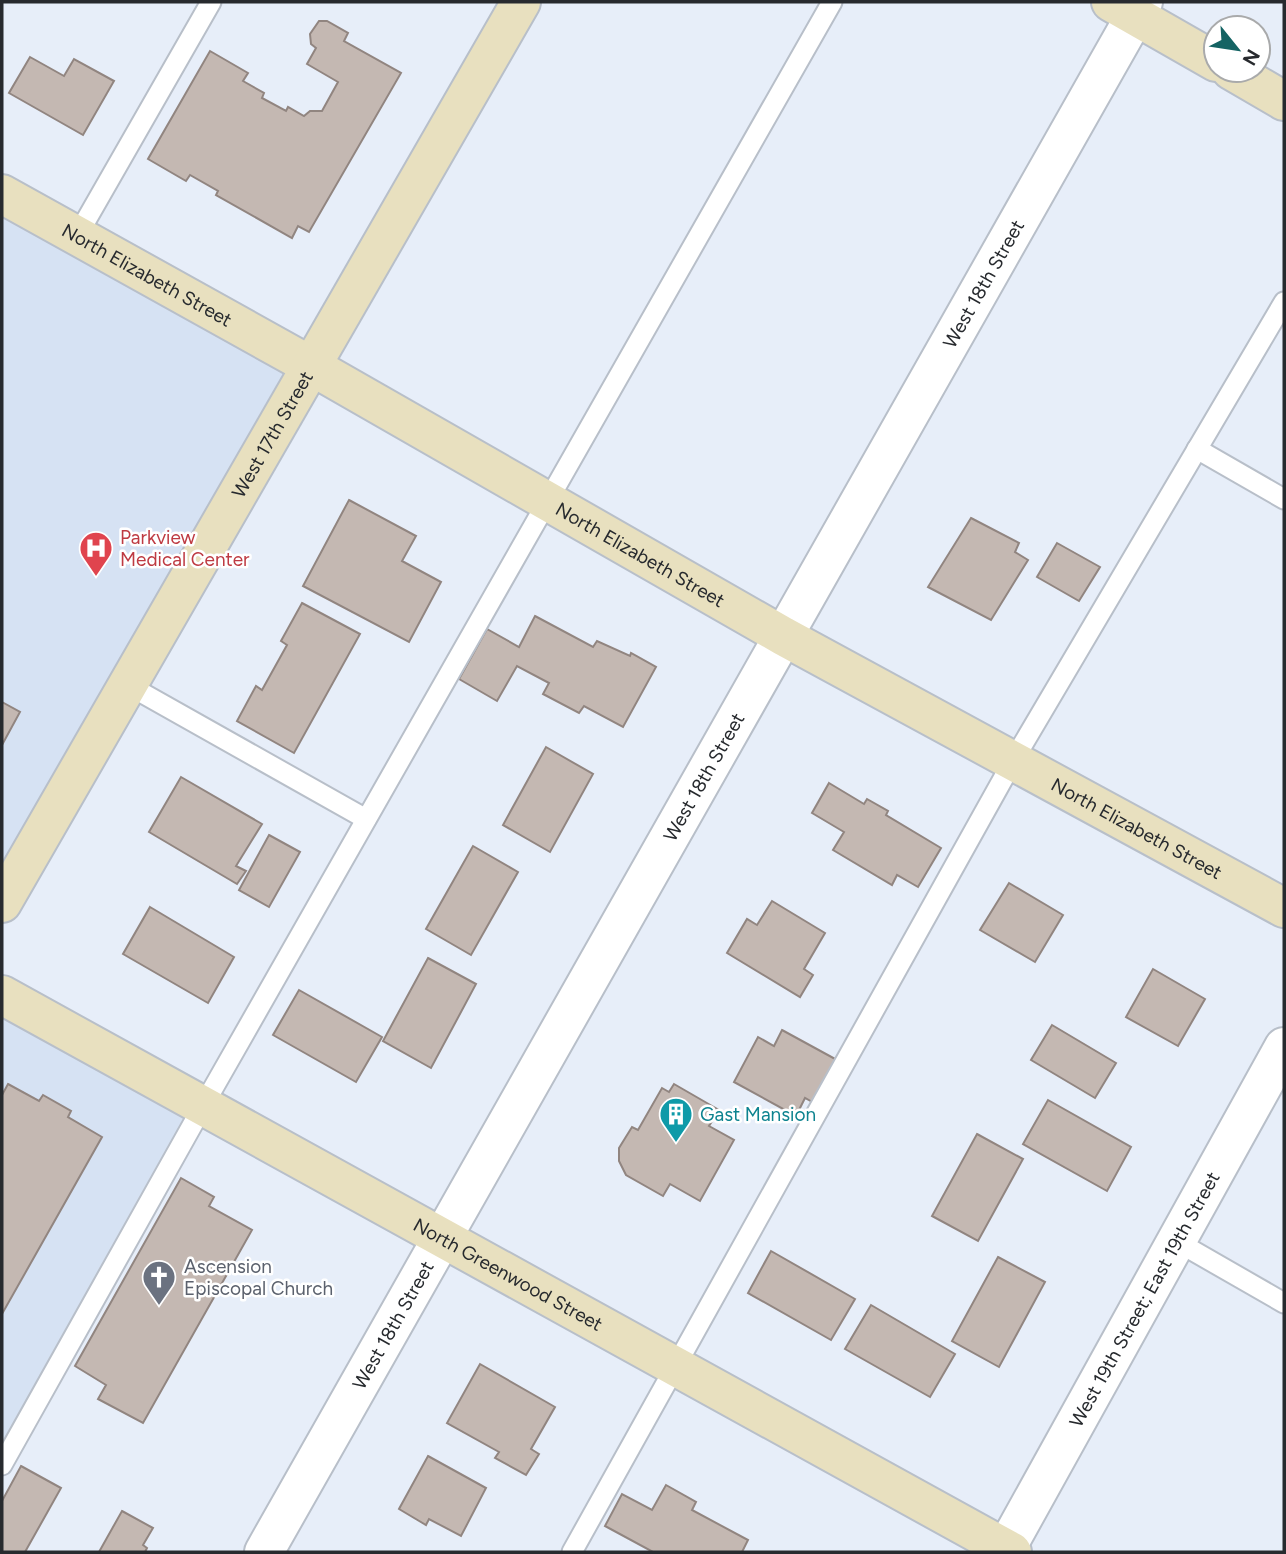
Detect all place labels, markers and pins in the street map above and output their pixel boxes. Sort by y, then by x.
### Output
place label: Parkview Medical Center [120,526,250,571]
hospital icon: Parkview Medical Center [77,529,115,578]
building icon: Gast Mansion [657,1095,695,1144]
place label: Gast Mansion [700,1103,816,1126]
place label: Ascension Episcopal Church [184,1255,333,1300]
church icon: Ascension Episcopal Church [140,1258,178,1307]

